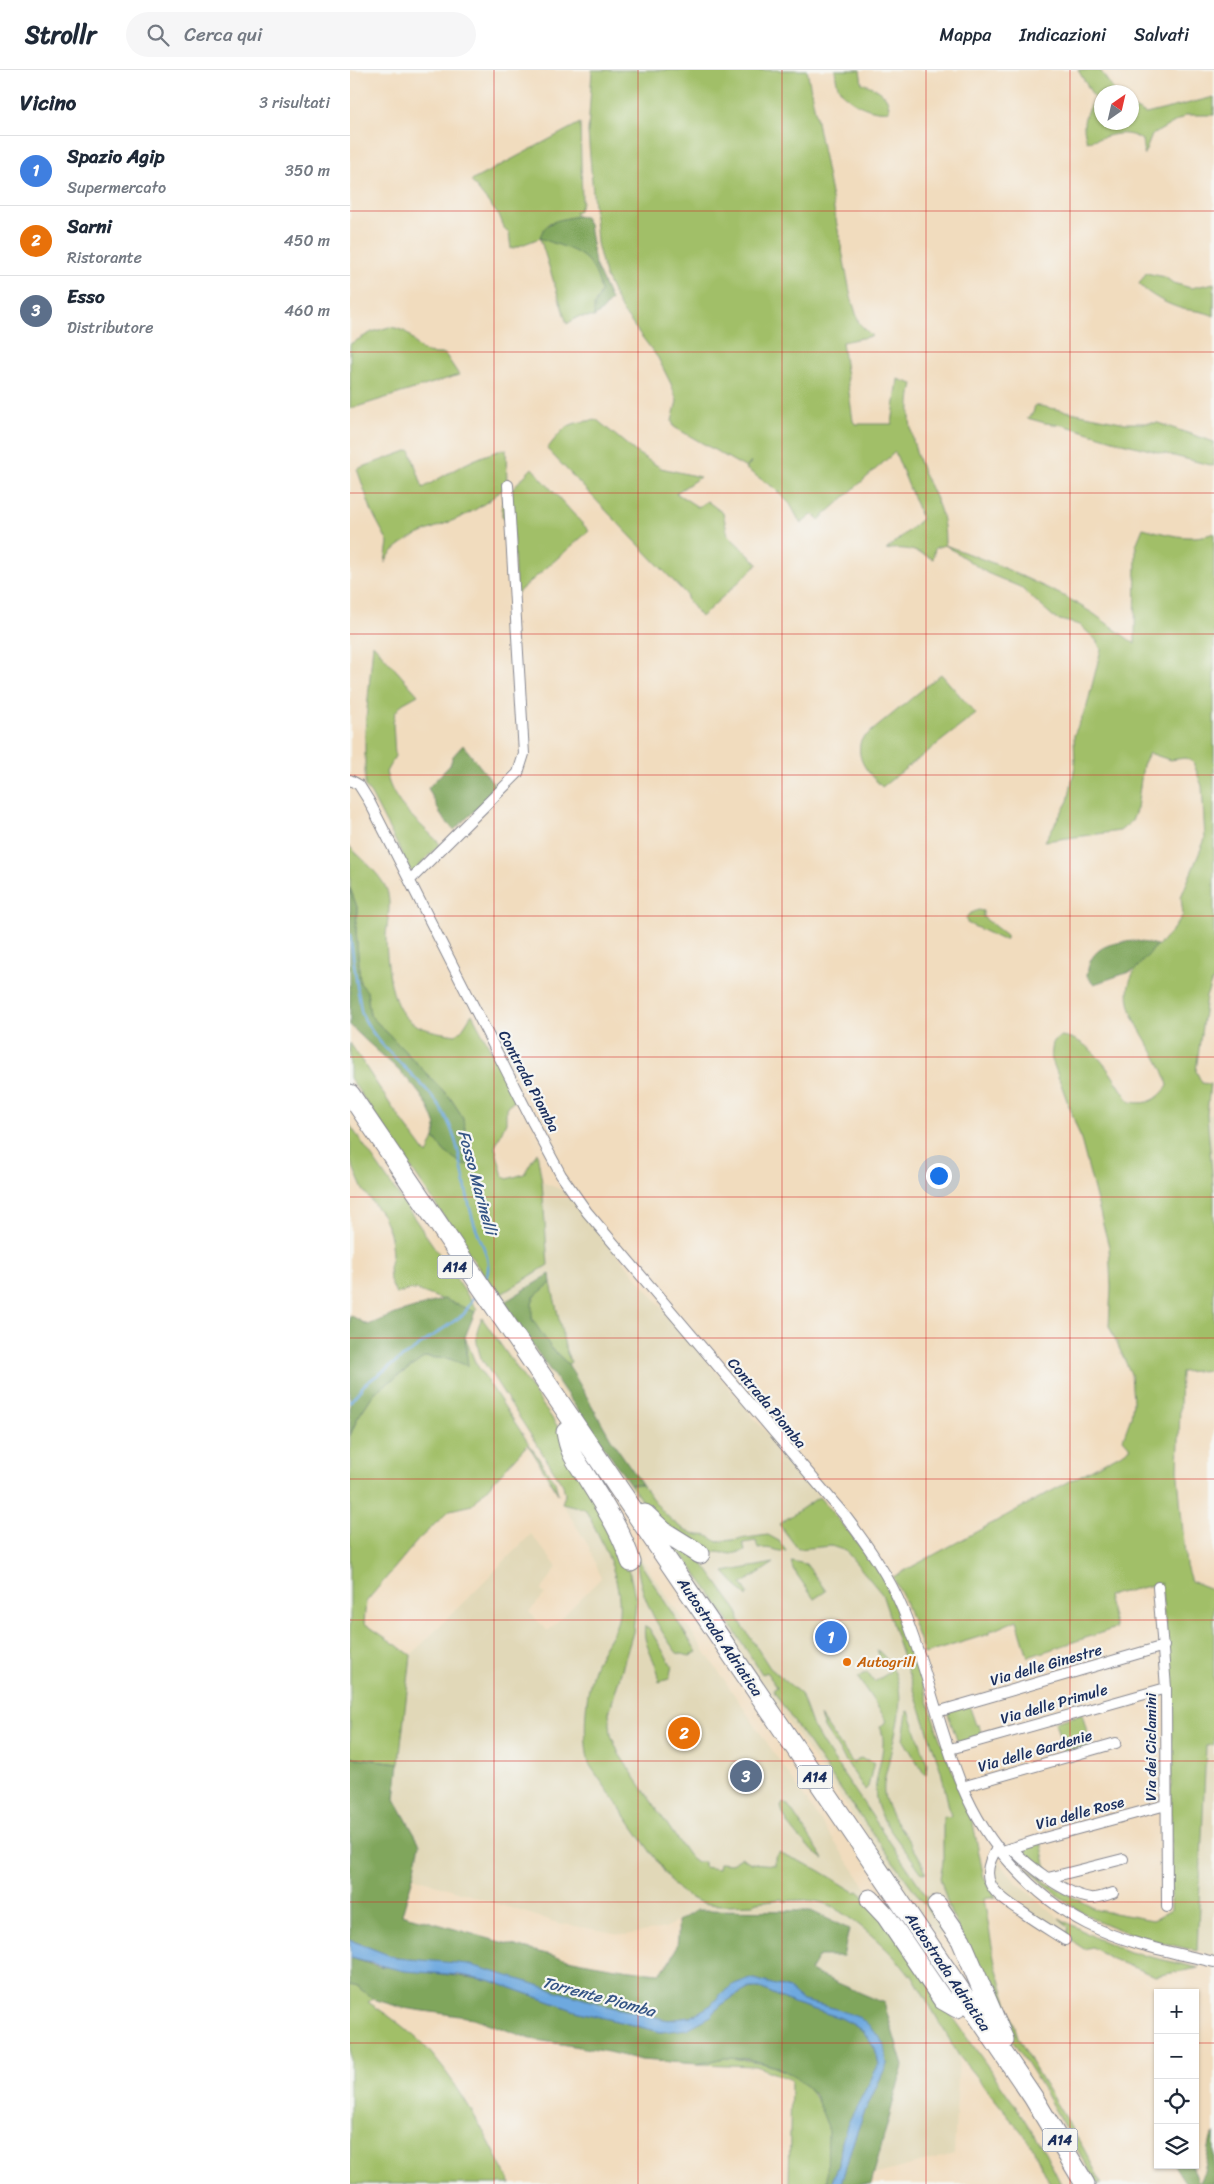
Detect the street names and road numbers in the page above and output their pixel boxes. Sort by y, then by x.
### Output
street label: Contrada Piomba [491,1025,567,1137]
road number: A14 [438,1256,472,1278]
street label: Contrada Piomba [721,1352,813,1455]
street label: Autostrada Adriatica [670,1571,770,1702]
street label: Via delle Ginestre [987,1637,1105,1693]
street label: Via delle Primule [997,1676,1111,1732]
street label: Via dei Ciclamini [1138,1692,1164,1801]
street label: Via delle Gardenie [975,1722,1096,1780]
road number: A14 [798,1765,832,1788]
street label: Via delle Rose [1033,1789,1127,1837]
street label: Autostrada Adriatica [898,1906,998,2037]
road number: A14 [1042,2128,1078,2152]

